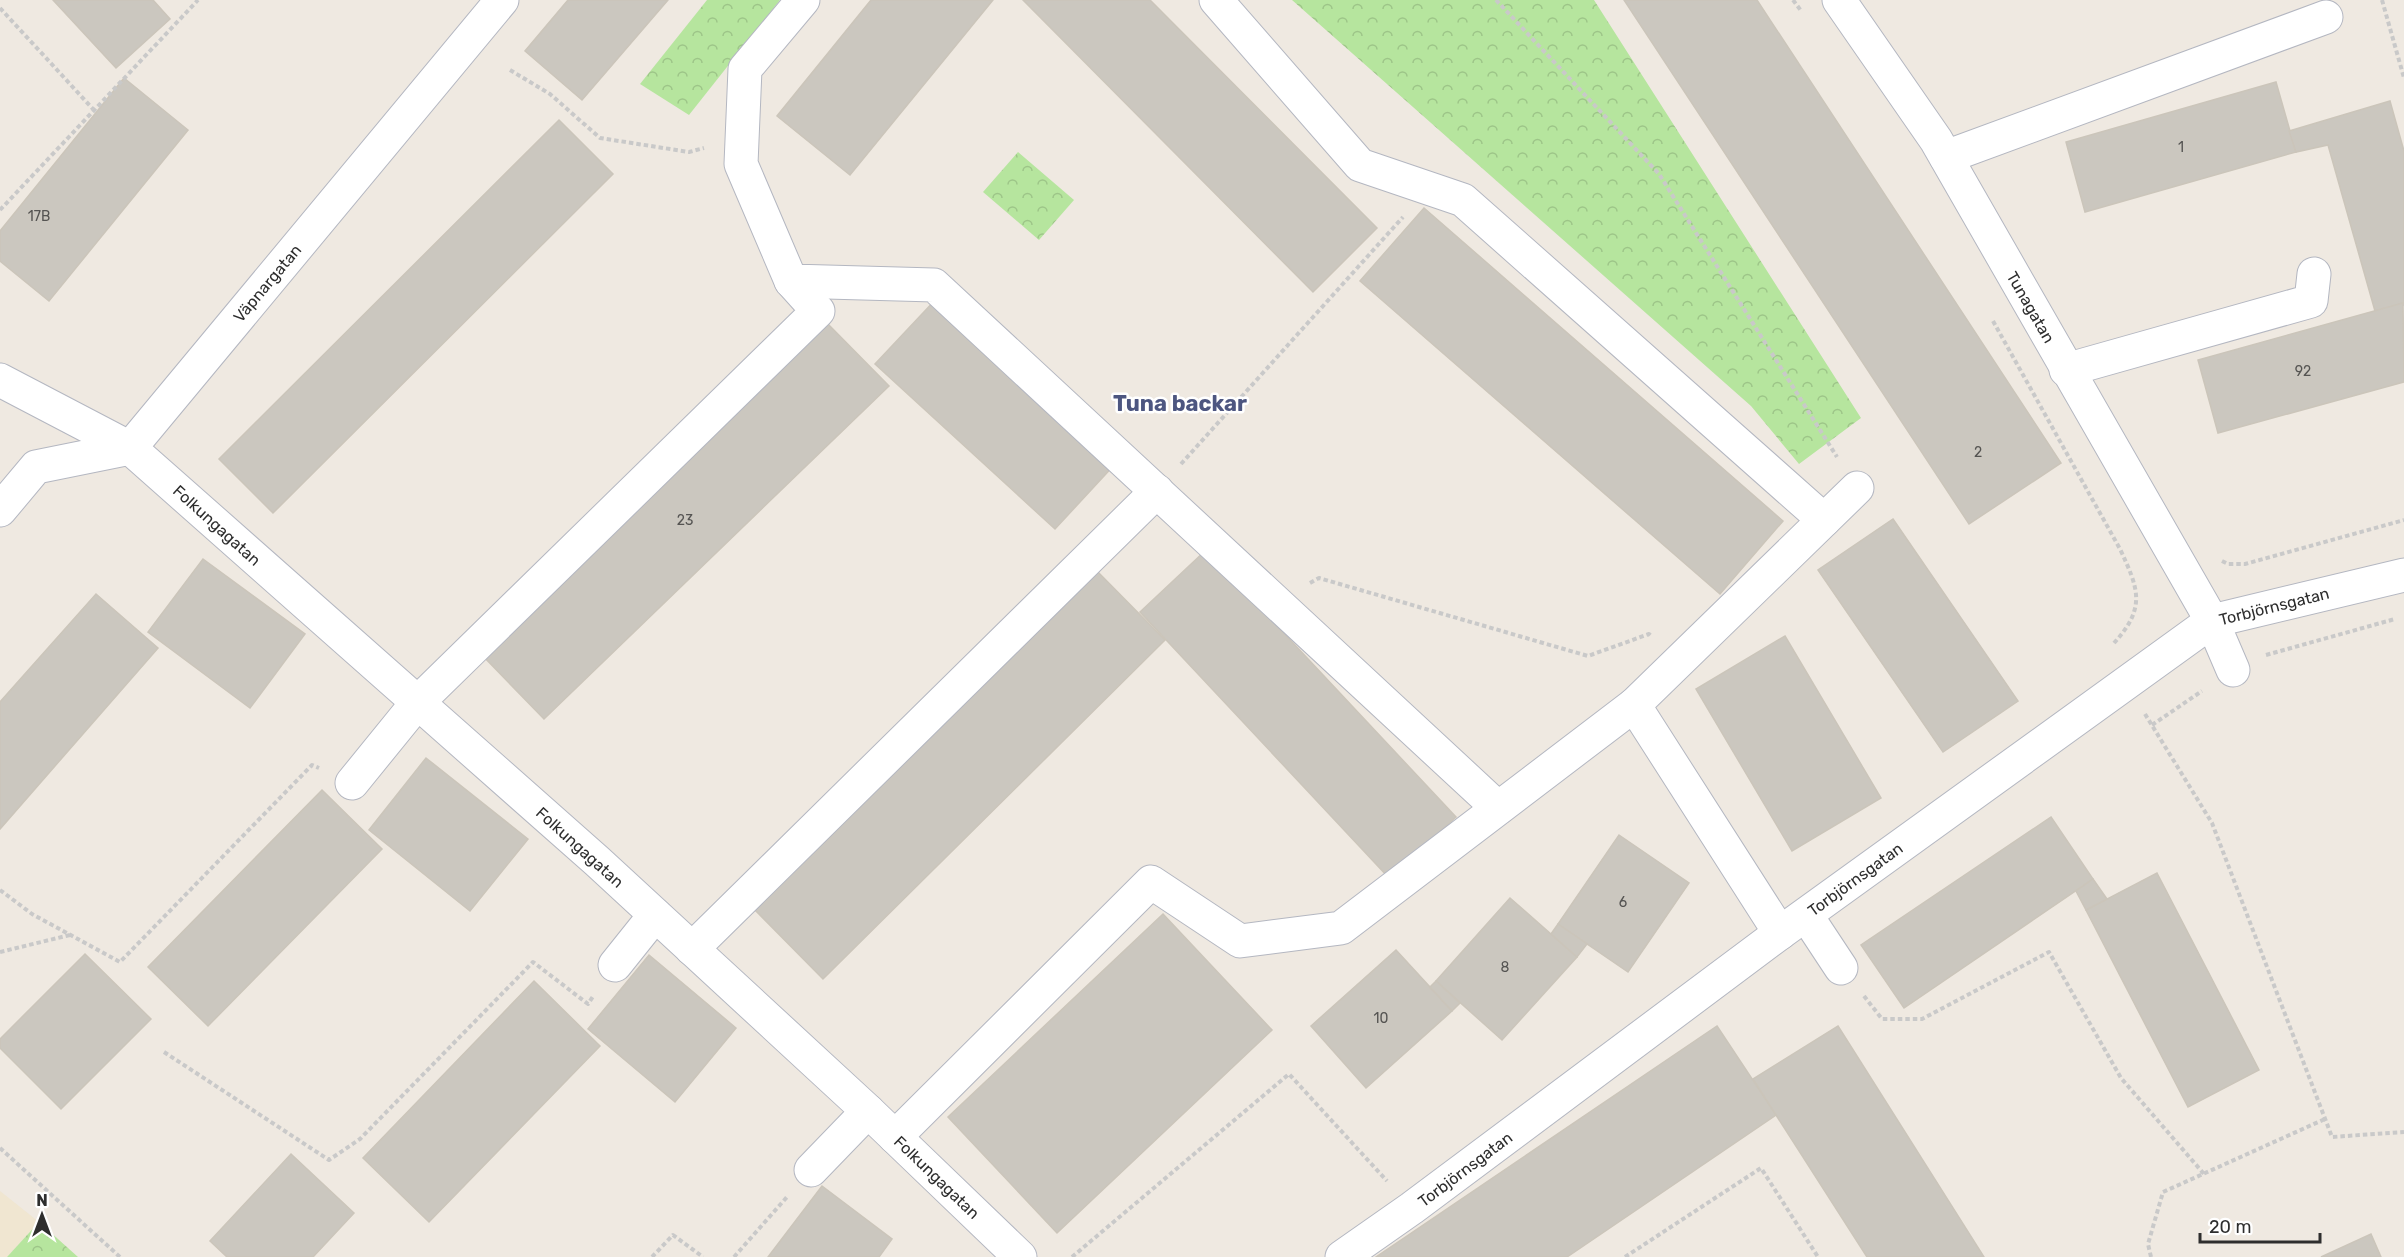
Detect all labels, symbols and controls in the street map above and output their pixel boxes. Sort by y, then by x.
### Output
house number: 1 [2178,139,2184,156]
house number: 17B [28,208,50,225]
street label: Väpnargatan [229,241,305,326]
street label: Tunagatan [2003,268,2059,346]
house number: 92 [2295,363,2311,380]
district label: Tuna backar [1113,390,1247,417]
house number: 2 [1974,444,1982,461]
street label: Folkungagatan [169,481,264,570]
house number: 23 [677,512,693,529]
street label: Torbjörnsgatan [2217,584,2331,629]
street label: Folkungagatan [532,803,627,892]
street label: Torbjörnsgatan [1804,839,1907,920]
house number: 6 [1619,894,1627,911]
house number: 8 [1501,959,1510,976]
house number: 10 [1374,1010,1389,1027]
street label: Torbjörnsgatan [1415,1128,1516,1211]
street label: Folkungagatan [890,1132,983,1223]
north arrow [12,1185,72,1245]
text: N [36,1191,48,1210]
scale bar [2200,1206,2320,1244]
text: 20 m [2209,1216,2251,1238]

